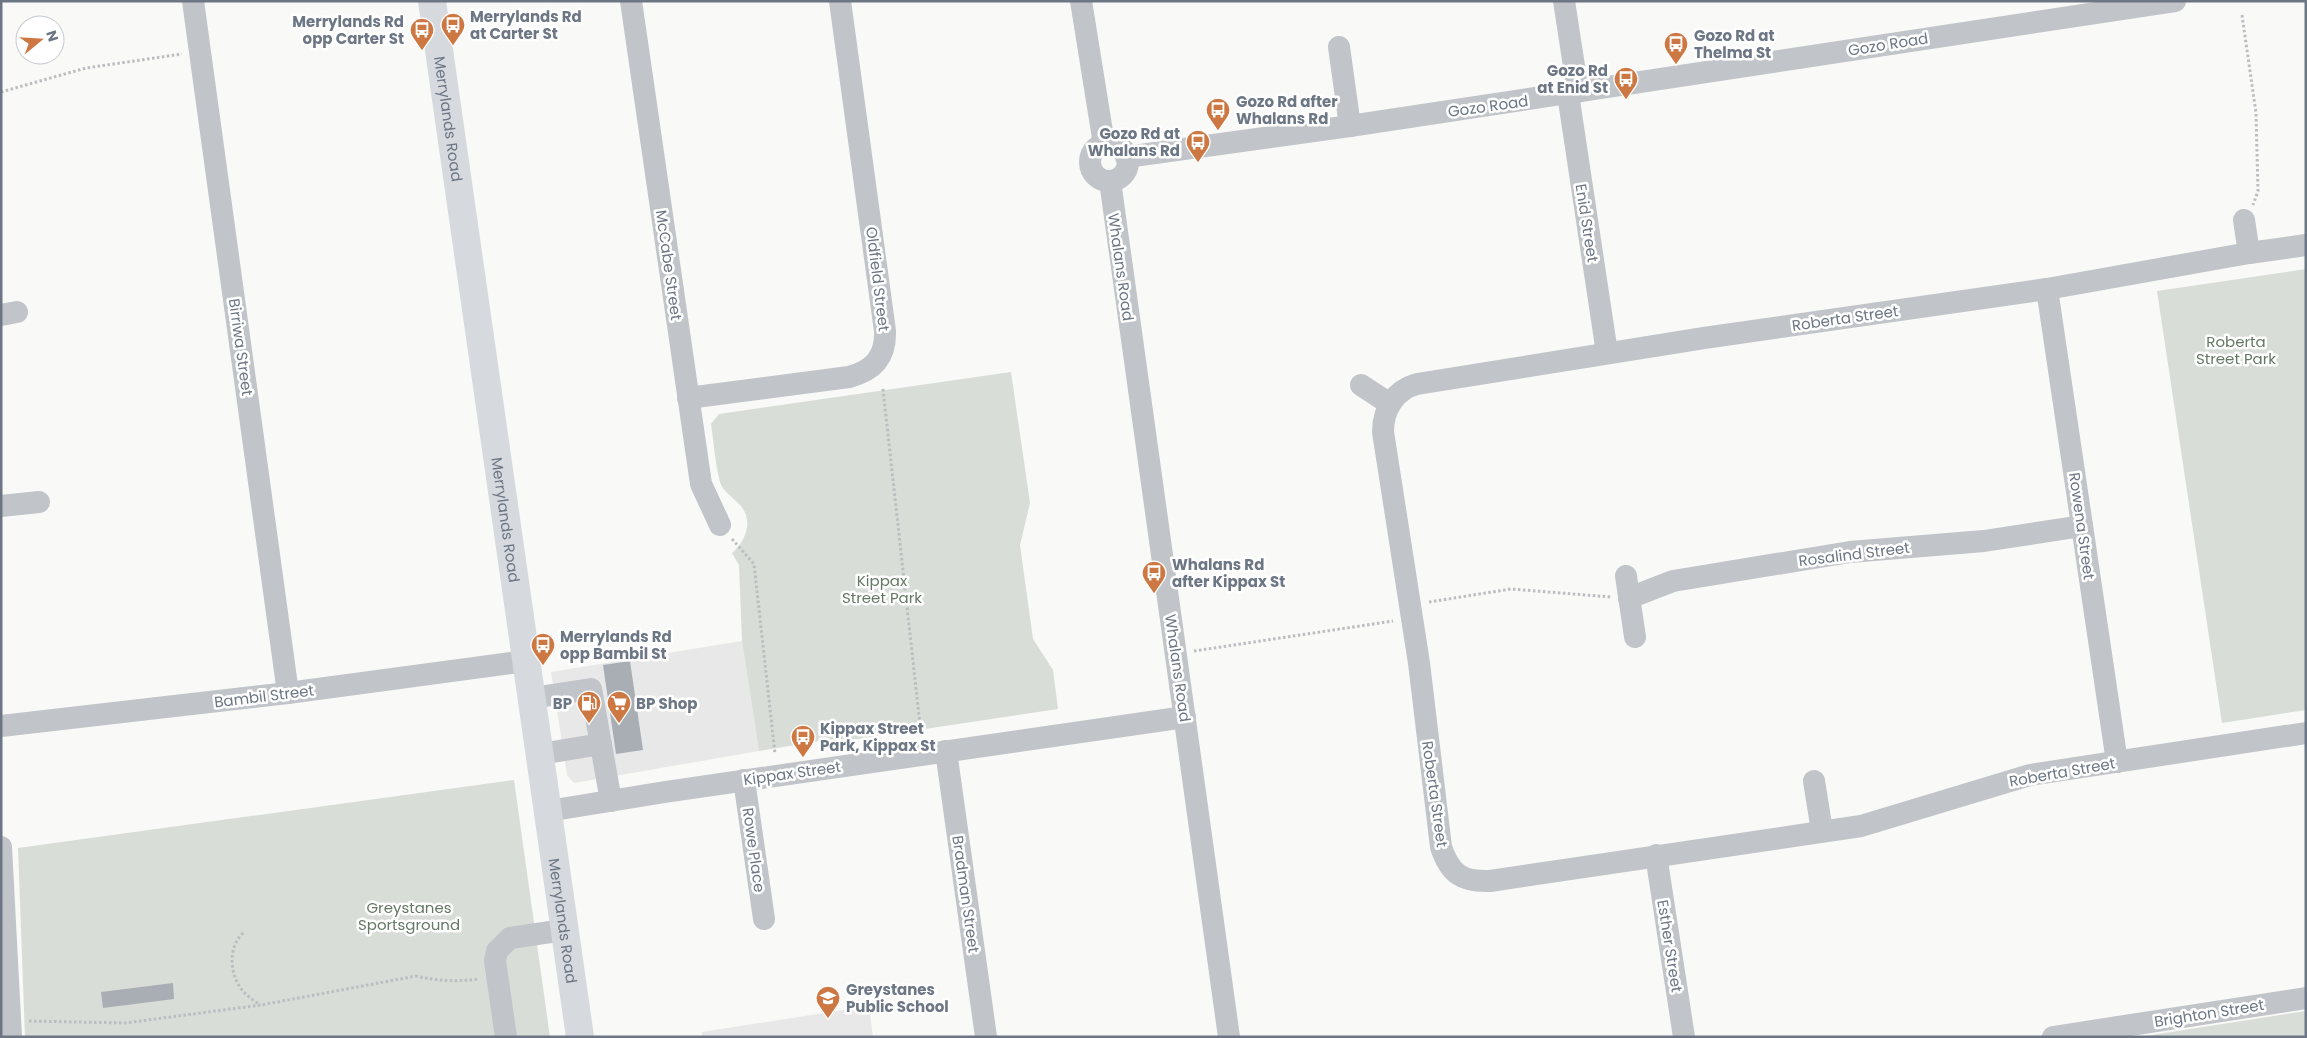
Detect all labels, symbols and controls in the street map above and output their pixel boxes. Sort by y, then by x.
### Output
place label: Merrylands Rd at Carter St [470,6,582,44]
place label: Merrylands Rd opp Carter St [292,11,404,49]
bus stop icon: Merrylands Rd at Carter St [440,12,466,46]
north arrow [15,15,65,65]
bus stop icon: Merrylands Rd opp Carter St [409,17,435,51]
place label: Gozo Rd at Thelma St [1694,25,1775,63]
street label: Gozo Road [1847,27,1929,61]
text: N [41,28,64,44]
bus stop icon: Gozo Rd at Thelma St [1663,31,1689,65]
street label: Merrylands Road [429,55,468,183]
place label: Gozo Rd at Enid St [1537,60,1608,98]
bus stop icon: Gozo Rd at Enid St [1613,66,1639,100]
street label: Gozo Road [1447,90,1529,122]
place label: Gozo Rd after Whalans Rd [1236,91,1338,129]
bus stop icon: Gozo Rd after Whalans Rd [1205,97,1231,131]
place label: Gozo Rd at Whalans Rd [1088,123,1180,161]
bus stop icon: Gozo Rd at Whalans Rd [1185,129,1211,163]
street label: Enid Street [1570,182,1604,264]
street label: McCabe Street [651,209,687,321]
street label: Whalans Road [1103,212,1139,322]
street label: Oldfield Street [861,225,895,333]
street label: Birriwa Street [224,297,258,397]
street label: Roberta Street [1790,300,1900,336]
park label: Roberta Street Park [2196,331,2276,369]
street label: Merrylands Road [487,456,525,584]
street label: Rowena Street [2064,471,2100,581]
street label: Rosalind Street [1797,537,1911,571]
place label: Whalans Rd after Kippax St [1172,554,1285,592]
bus stop icon: Whalans Rd after Kippax St [1141,560,1167,594]
park label: Kippax Street Park [842,570,922,608]
street label: Whalans Road [1160,613,1196,723]
place label: Merrylands Rd opp Bambil St [560,626,672,664]
bus stop icon: Merrylands Rd opp Bambil St [530,632,556,666]
street label: Bambil Street [213,679,315,713]
fuel station icon: BP [576,690,602,724]
supermarket icon: BP Shop [606,690,632,724]
place label: BP [553,693,572,714]
place label: BP Shop [636,693,698,714]
place label: Kippax Street Park, Kippax St [820,718,935,756]
bus stop icon: Kippax Street Park, Kippax St [790,724,816,758]
street label: Roberta Street [1417,739,1453,849]
street label: Roberta Street [2007,752,2117,792]
street label: Kippax Street [742,756,842,790]
street label: Rowe Place [738,806,770,894]
street label: Bradman Street [947,834,985,954]
street label: Merrylands Road [544,857,583,985]
park label: Greystanes Sportsground [358,897,460,935]
street label: Esther Street [1652,898,1688,994]
place label: Greystanes Public School [846,979,949,1017]
school or university icon: Greystanes Public School [815,985,841,1019]
street label: Brighton Street [2153,994,2265,1032]

